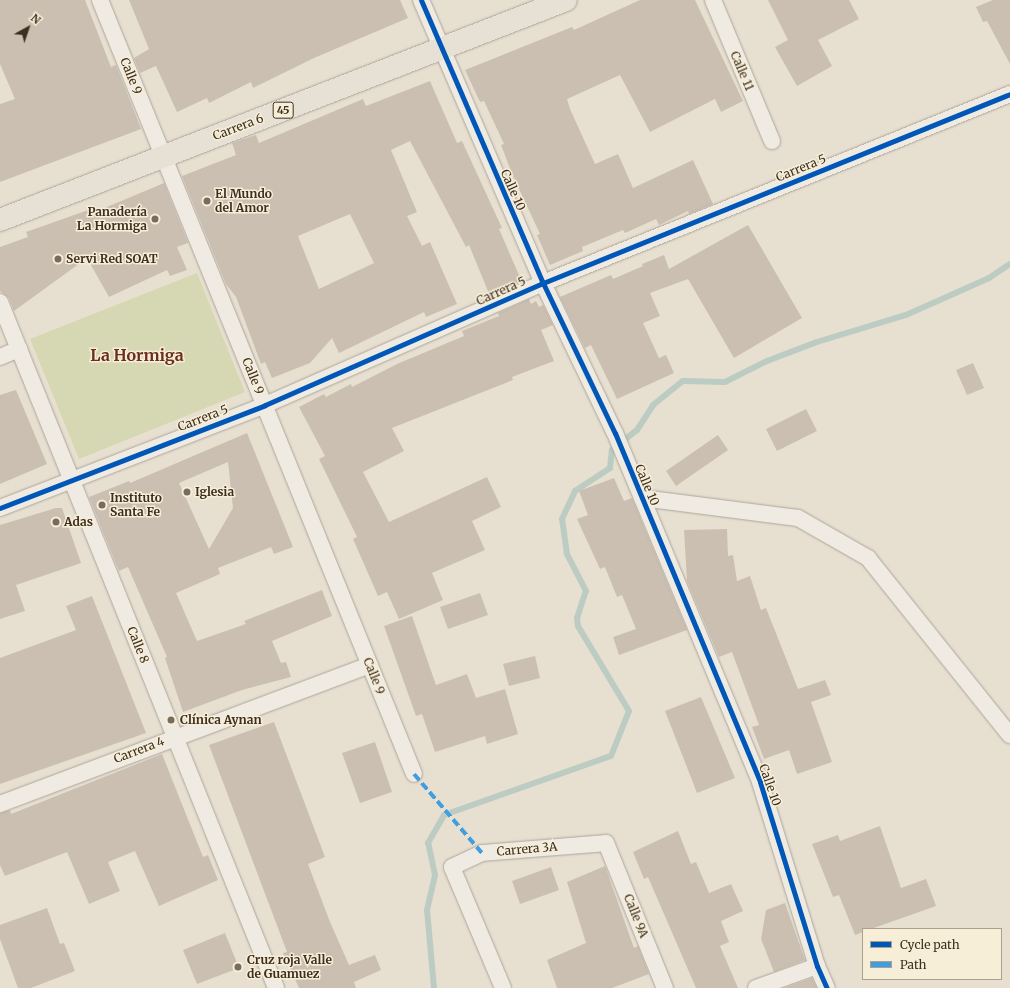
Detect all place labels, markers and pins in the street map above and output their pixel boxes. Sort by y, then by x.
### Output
place label: El Mundo del Amor [215,187,272,215]
marker: El Mundo del Amor [202,196,212,206]
place label: Panadería La Hormiga [77,205,147,233]
marker: Panadería La Hormiga [150,214,160,224]
place label: Servi Red SOAT [66,252,158,266]
marker: Servi Red SOAT [53,254,63,264]
place label: Iglesia [195,485,234,499]
marker: Iglesia [182,487,192,497]
place label: Instituto Santa Fe [110,491,162,519]
marker: Instituto Santa Fe [97,500,107,510]
place label: Adas [64,515,93,529]
marker: Adas [51,517,61,527]
place label: Clínica Aynan [180,713,262,727]
marker: Clínica Aynan [165,714,177,726]
place label: Cruz roja Valle de Guamuez [247,953,332,981]
marker: Cruz roja Valle de Guamuez [232,961,244,973]

